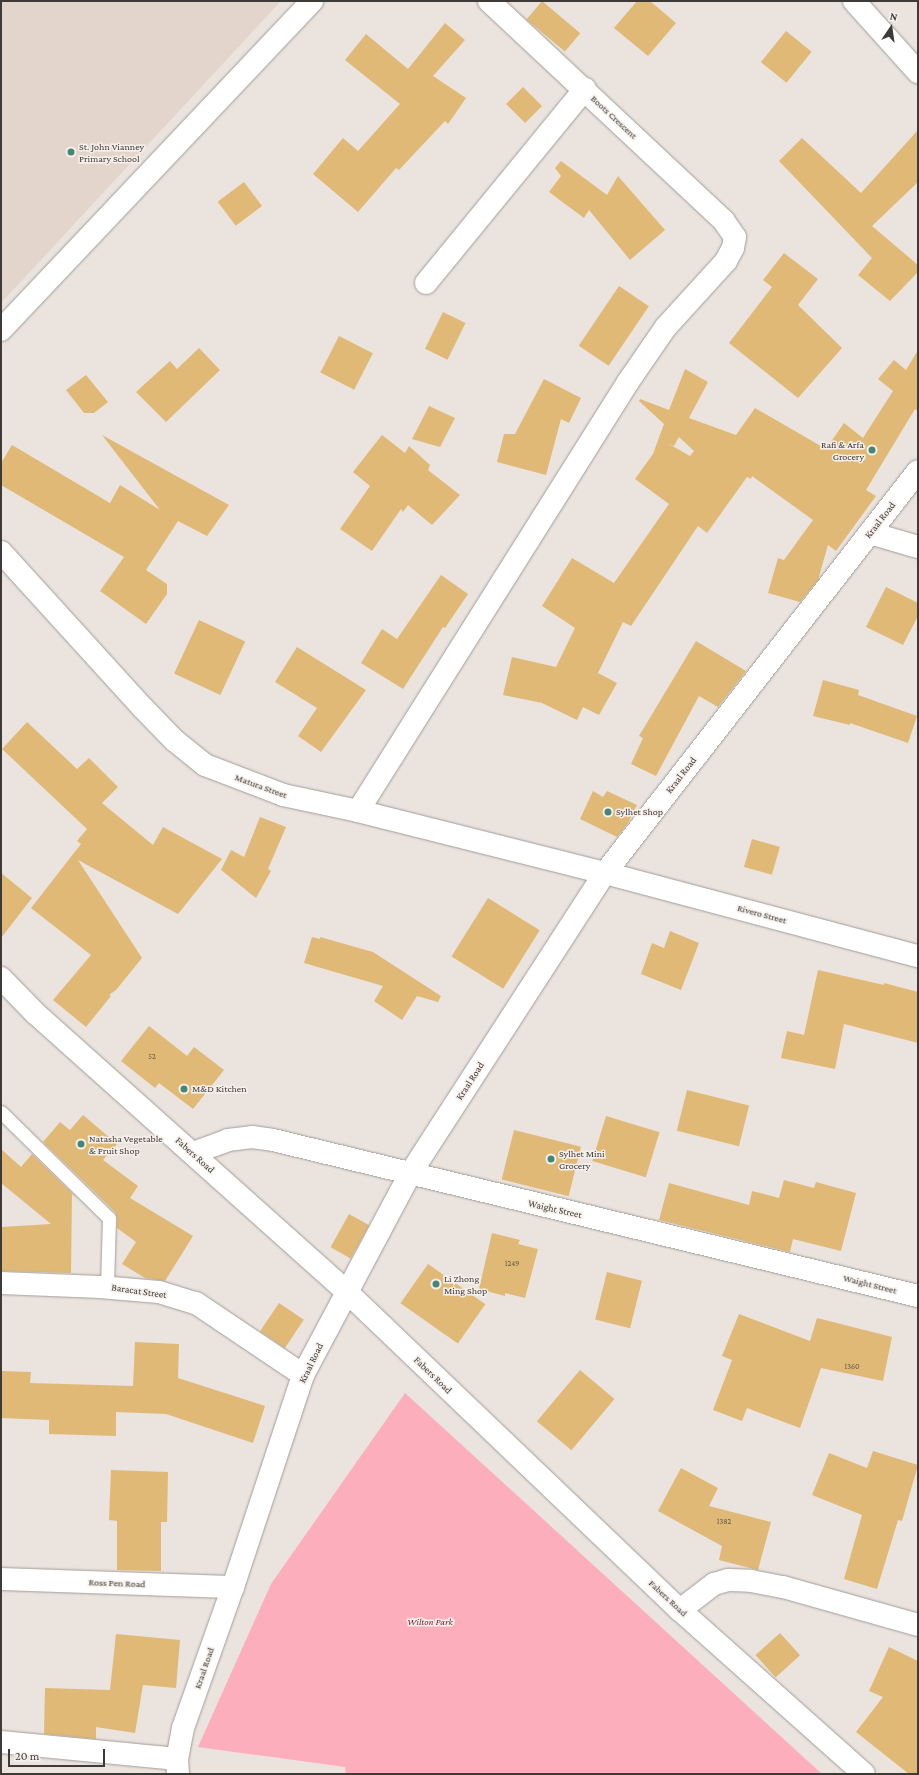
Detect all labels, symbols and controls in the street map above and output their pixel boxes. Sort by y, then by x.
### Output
north arrow [871,8,911,48]
text: N [889,10,899,23]
street label: Boots Crescent [588,92,640,142]
place label: St. John Vianney Primary School [79,140,144,164]
marker: St. John Vianney Primary School [66,147,76,157]
place label: Rafi & Arfa Grocery [821,438,864,462]
marker: Rafi & Arfa Grocery [867,445,877,455]
street label: Kraal Road [862,499,898,541]
street label: Kraal Road [663,754,699,796]
street label: Matura Street [233,771,289,801]
place label: Sylhet Shop [616,806,663,818]
marker: Sylhet Shop [603,807,613,817]
street label: Rivero Street [736,902,788,926]
house number: 52 [148,1052,156,1062]
street label: Kraal Road [453,1060,487,1102]
place label: M&D Kitchen [192,1083,247,1095]
marker: M&D Kitchen [179,1084,189,1094]
place label: Natasha Vegetable & Fruit Shop [89,1132,163,1156]
street label: Fabers Road [173,1134,217,1176]
marker: Natasha Vegetable & Fruit Shop [76,1139,86,1149]
place label: Sylhet Mini Grocery [559,1147,605,1170]
marker: Sylhet Mini Grocery [546,1154,556,1164]
street label: Waight Street [527,1197,583,1221]
house number: 1249 [505,1259,519,1269]
place label: Li Zhong Ming Shop [444,1272,487,1296]
street label: Waight Street [842,1272,898,1296]
marker: Li Zhong Ming Shop [431,1279,441,1289]
street label: Baracat Street [111,1281,167,1301]
street label: Kraal Road [296,1341,326,1385]
street label: Fabers Road [411,1354,455,1396]
house number: 1360 [844,1362,860,1372]
house number: 1382 [717,1517,731,1527]
street label: Ross Pen Road [88,1576,146,1590]
street label: Fabers Road [646,1577,690,1619]
park label: Wilton Park [407,1616,453,1628]
street label: Kraal Road [191,1646,217,1690]
scale bar [10,1741,107,1767]
text: 20 m [15,1749,39,1763]

